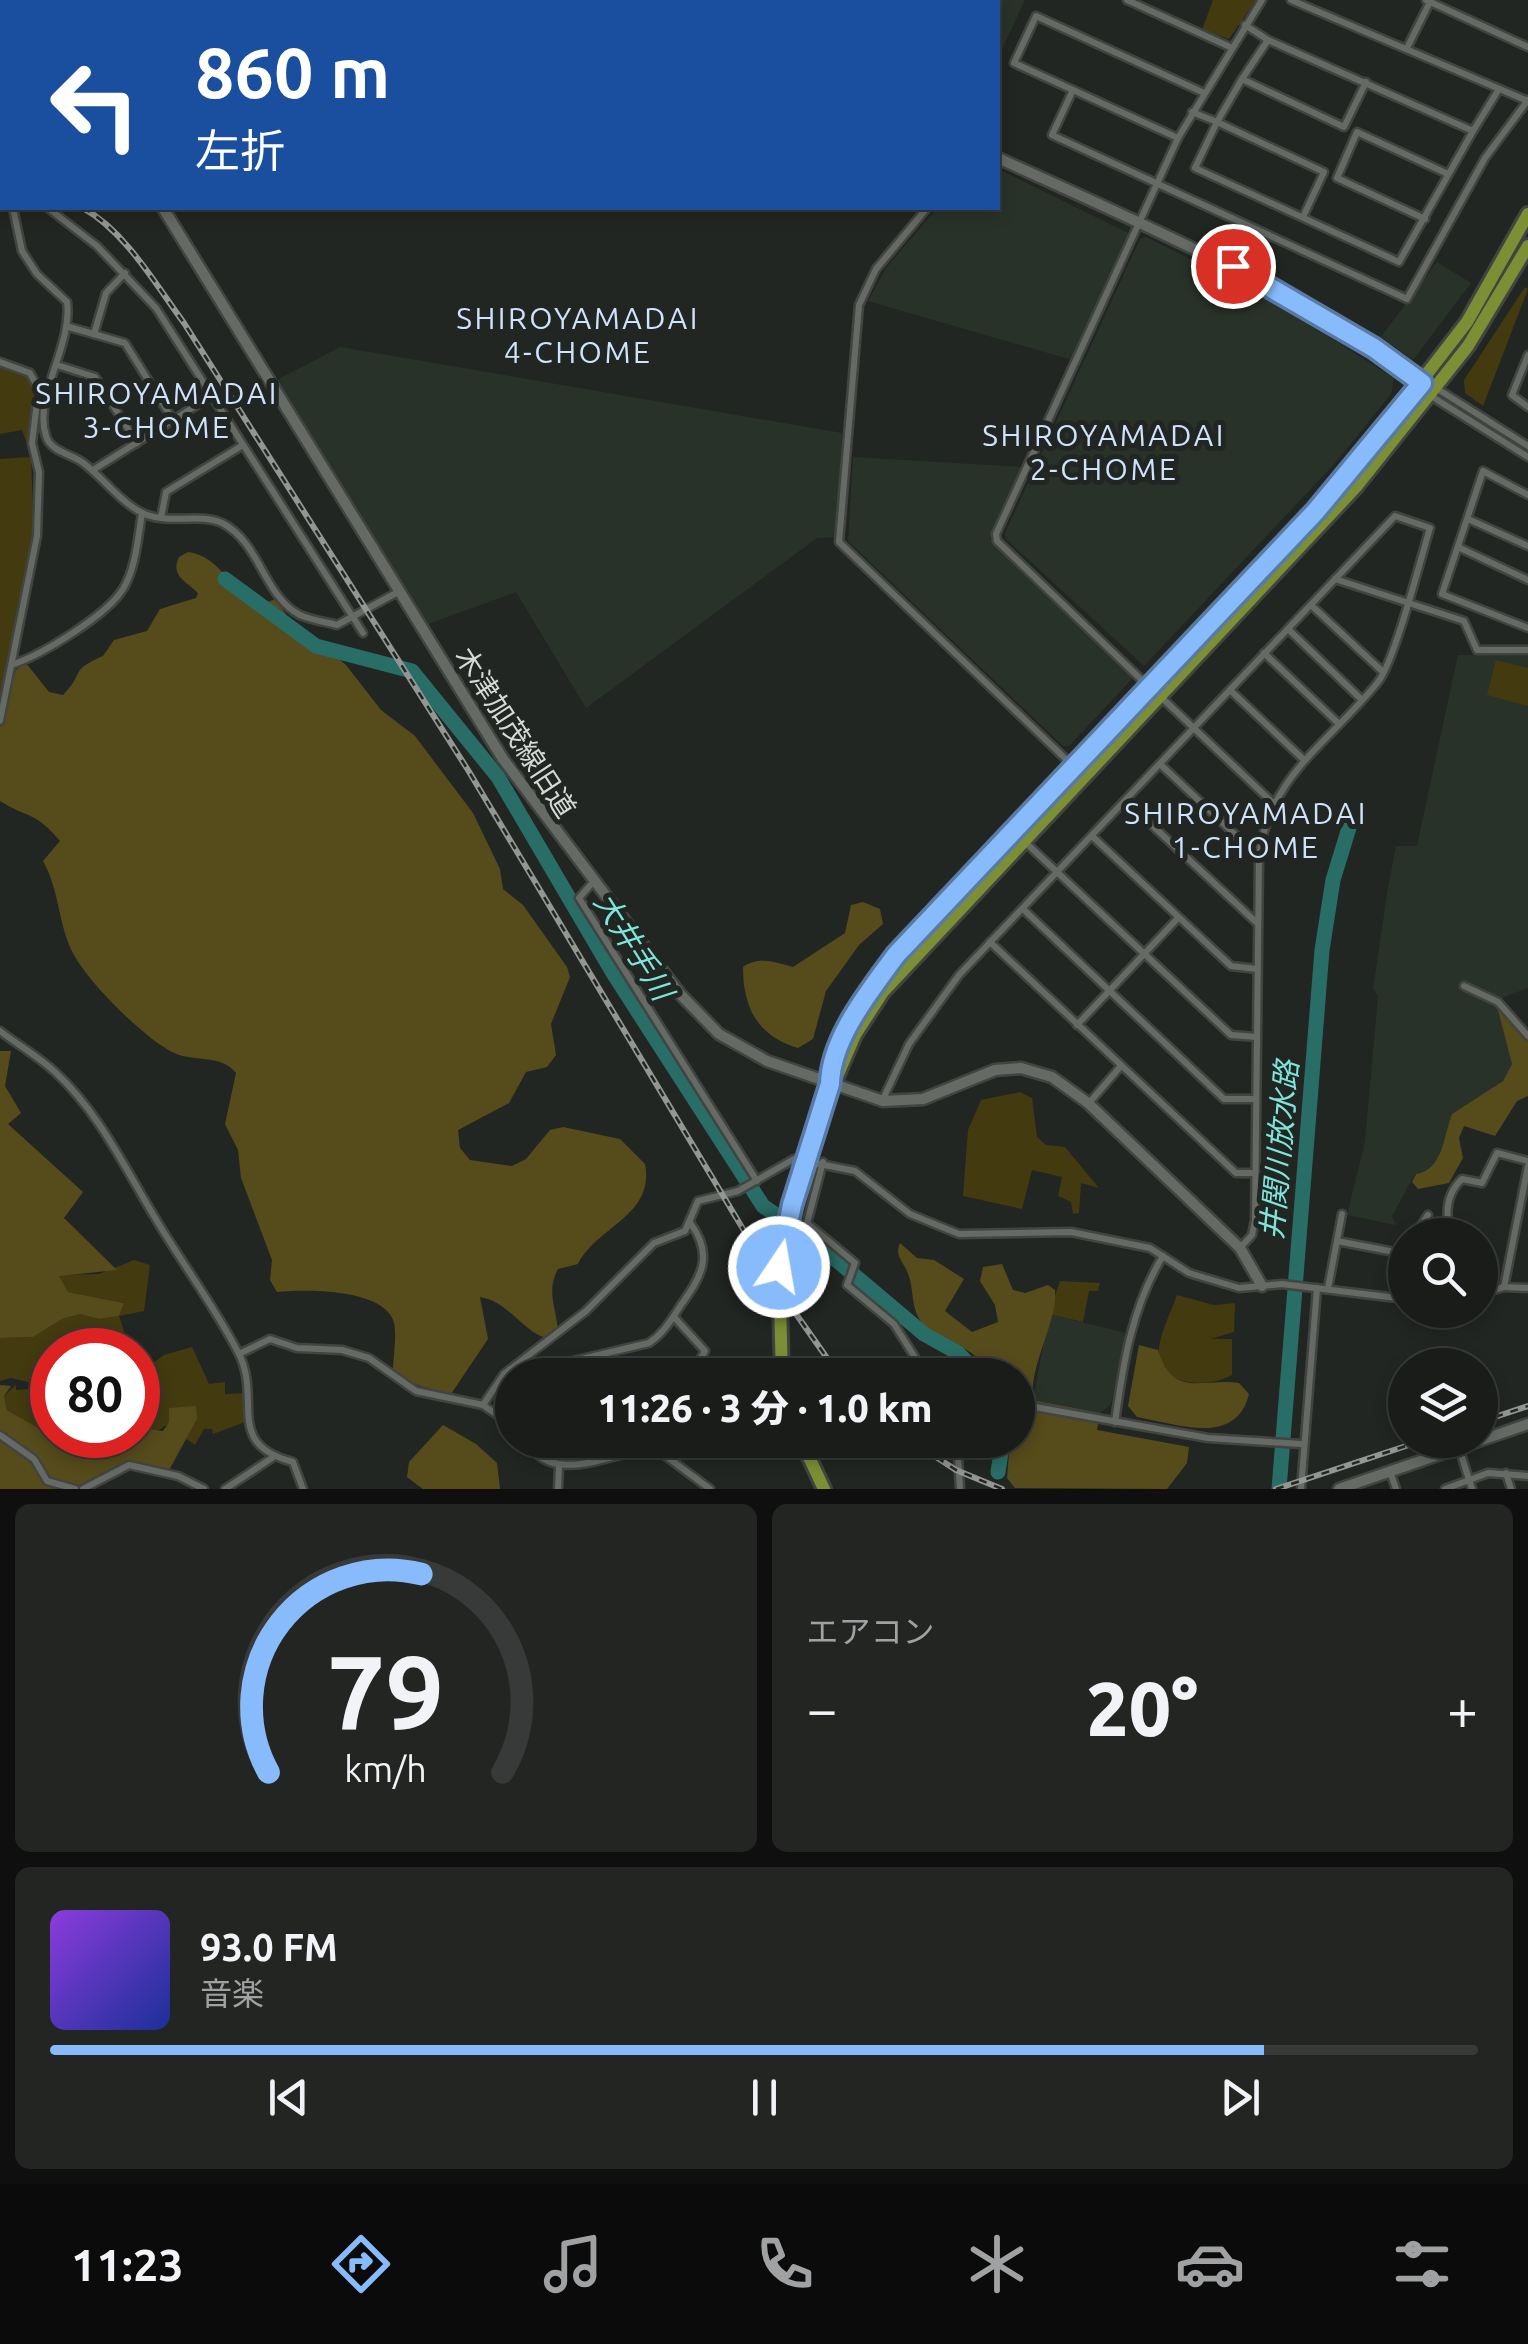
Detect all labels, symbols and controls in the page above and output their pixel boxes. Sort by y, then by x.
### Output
text: 860 m [195,33,390,111]
icon: left [30,40,160,170]
text: 左折 [195,125,285,176]
pin [1191,224,1276,309]
icon: arrive [1206,239,1261,294]
district label: SHIROYAMADAI 4-CHOME [456,301,700,369]
district label: SHIROYAMADAI 3-CHOME [35,376,279,444]
district label: SHIROYAMADAI 2-CHOME [982,418,1226,486]
street label: 木津加茂線旧道 [450,641,582,823]
district label: SHIROYAMADAI 1-CHOME [1124,796,1368,864]
water label: 大井手川 [588,886,682,1008]
water label: 井関川放水路 [1254,1056,1304,1241]
position arrow [727,1215,831,1319]
map controls [1388,1218,1498,1458]
button: search [1388,1218,1498,1328]
speed limit sign: 80 [30,1328,160,1458]
button: layers [1388,1348,1498,1458]
text: 11:26 · 3 分 · 1.0 km [598,1387,932,1429]
text: エアコン [807,1613,935,1649]
text: 79 [327,1633,444,1750]
text: 20° [1086,1666,1198,1750]
text: − [807,1678,838,1739]
text: + [1447,1678,1478,1739]
text: km/h [344,1749,427,1789]
text: 93.0 FM [200,1926,338,1968]
text: 音楽 [200,1975,264,2011]
icon: previous [261,2070,316,2125]
icon: pause [737,2070,792,2125]
icon: next [1213,2070,1268,2125]
icon: directions [326,2229,396,2299]
icon: music [538,2229,608,2299]
icon: phone [750,2229,820,2299]
icon: climate [962,2229,1032,2299]
icon: car [1175,2229,1245,2299]
icon: filters [1387,2229,1457,2299]
text: 11:23 [71,2239,184,2290]

